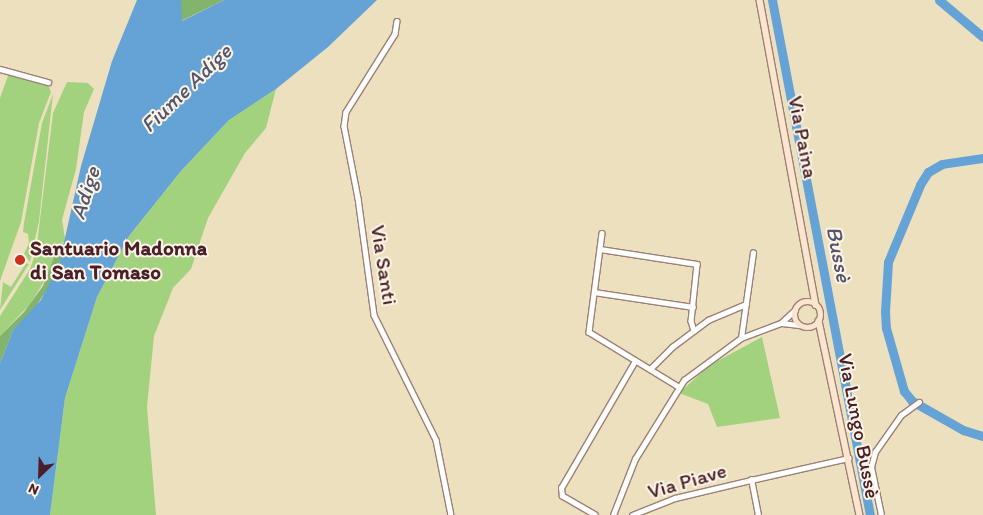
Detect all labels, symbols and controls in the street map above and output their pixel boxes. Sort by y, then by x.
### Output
water label: Fiume Adige [135,38,237,138]
street label: Via Paina [783,94,823,180]
water label: Adige [64,163,106,223]
street label: Via Santi [365,223,403,307]
water label: Bussè [821,224,857,284]
place label: Santuario Madonna di San Tomaso [30,235,208,285]
marker: Santuario Madonna di San Tomaso [14,254,26,266]
street label: Via Lungo Bussè [833,352,885,500]
north arrow [15,450,65,500]
street label: Via Piave [645,458,729,504]
text: N [26,479,41,499]

